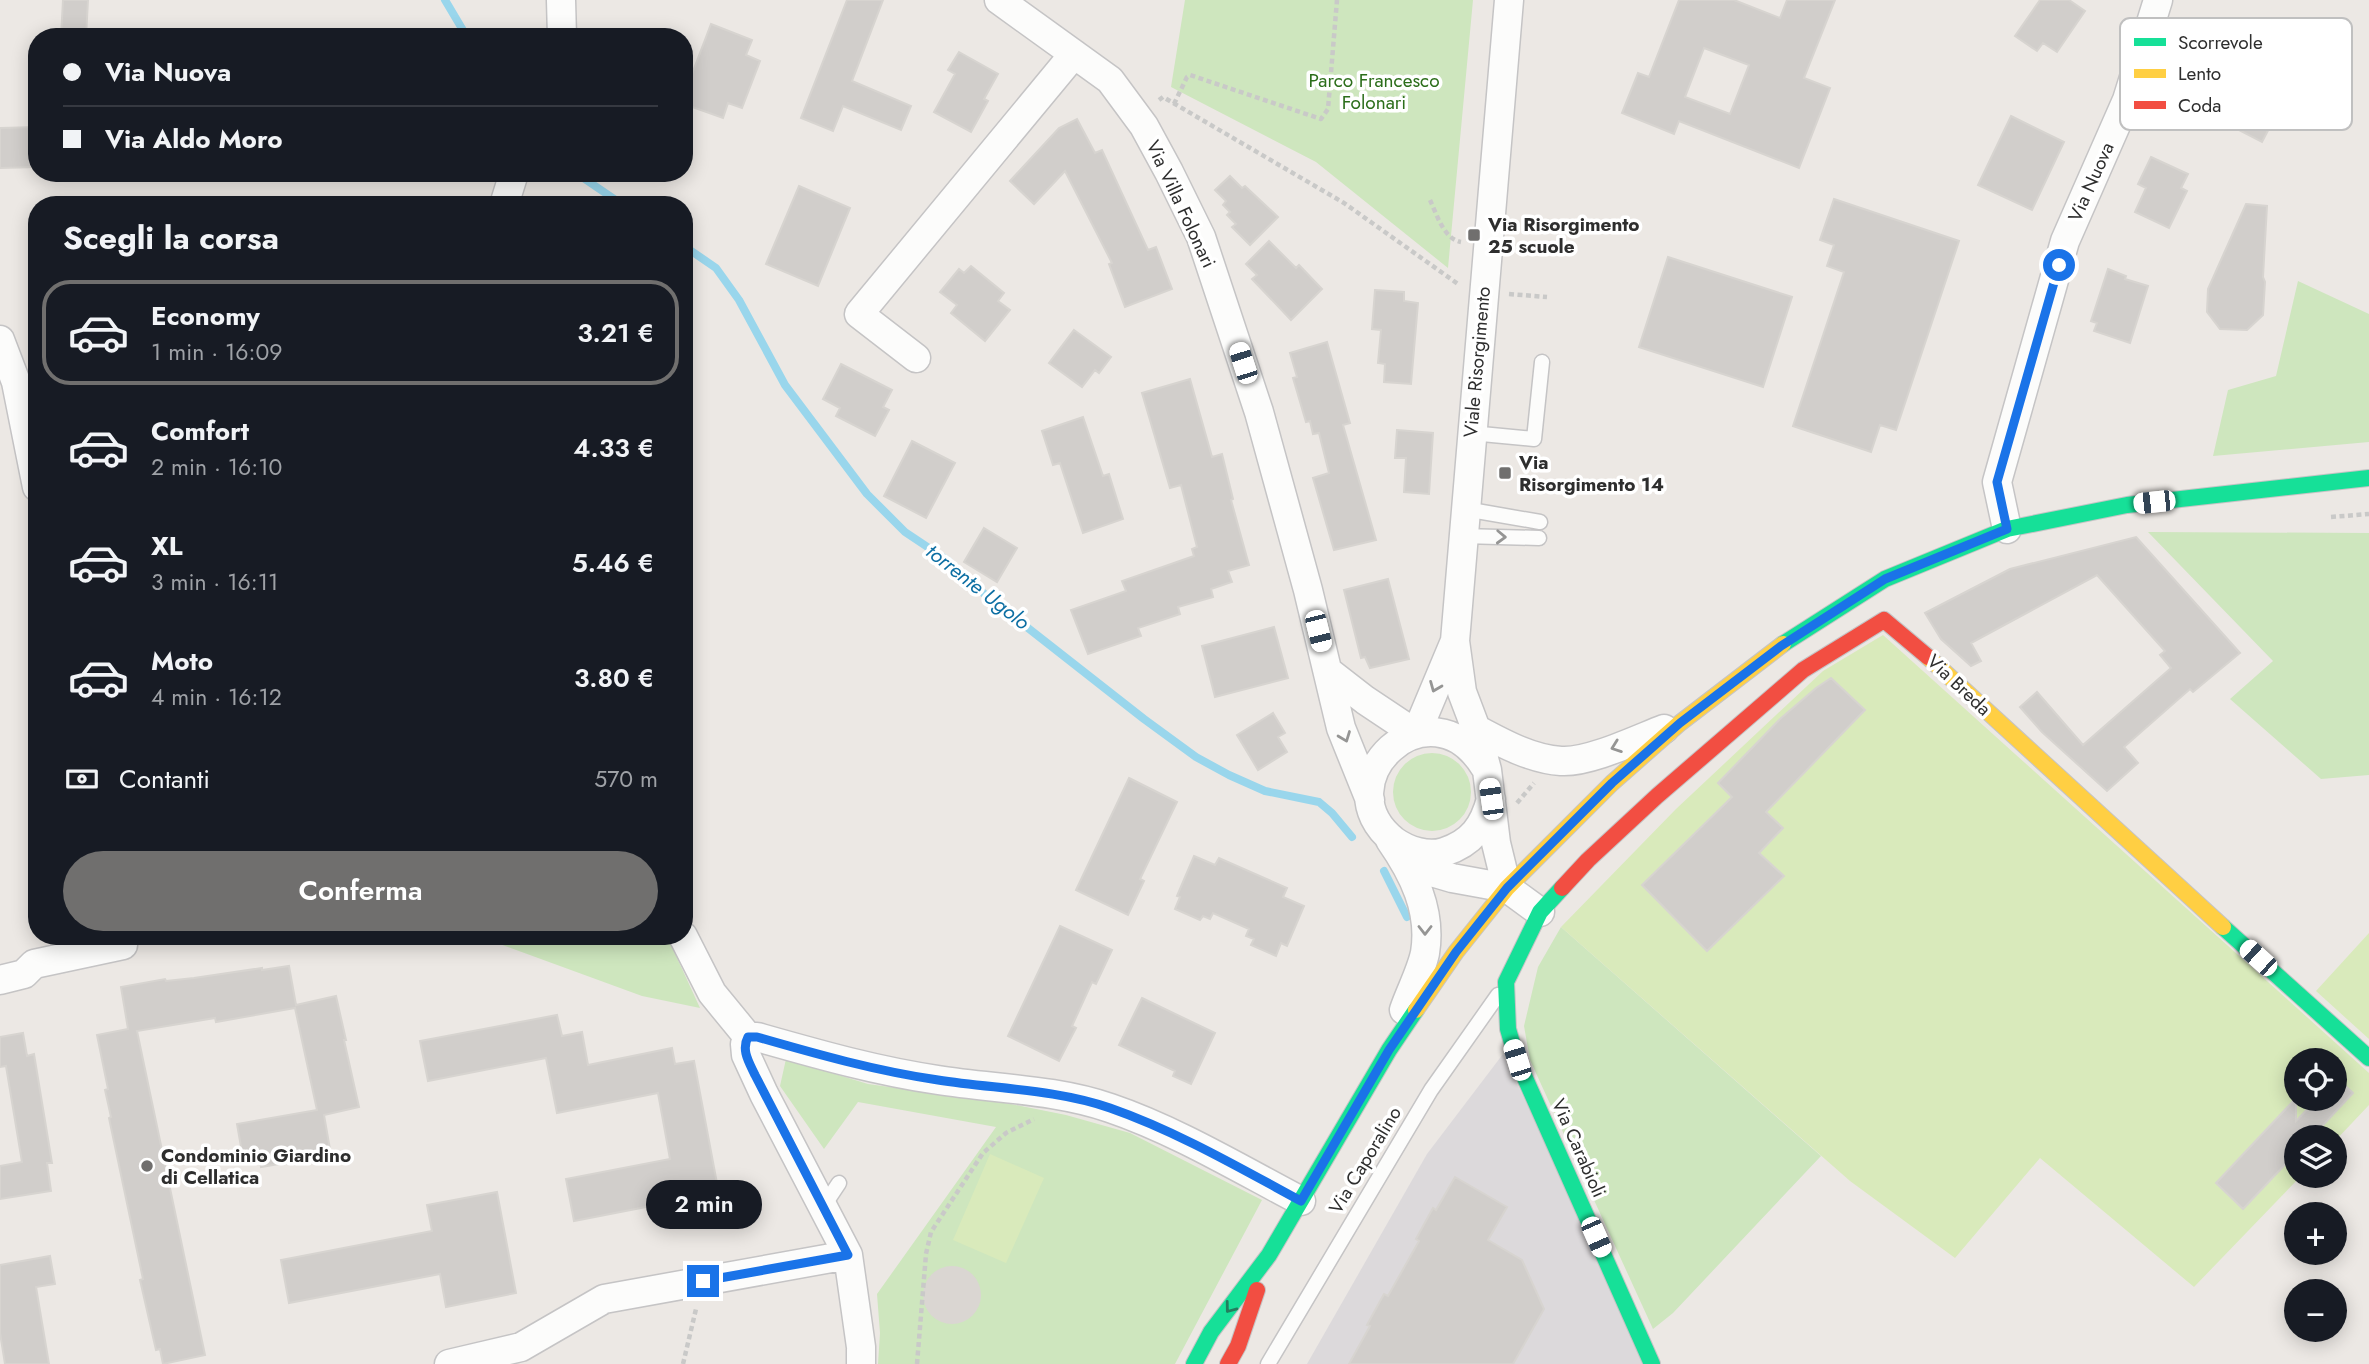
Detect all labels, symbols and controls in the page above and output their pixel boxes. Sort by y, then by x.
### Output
legend [2120,18,2352,130]
text: Scorrevole [2178,29,2263,56]
text: Via Nuova [105,53,231,91]
text: Lento [2178,60,2221,87]
park label: Parco Francesco Folonari [1308,67,1440,116]
text: Coda [2178,92,2221,119]
text: Via Aldo Moro [105,120,283,158]
street label: Via Villa Folonari [1140,136,1222,272]
street label: Via Nuova [2061,138,2121,226]
place label: Via Risorgimento 25 scuole [1487,211,1640,260]
text: Scegli la corsa [63,215,279,261]
marker: Via Risorgimento 25 scuole [1466,227,1482,243]
route start [2043,249,2075,281]
street label: Viale Risorgimento [1457,285,1497,439]
text: Economy [151,297,260,335]
icon: car [67,301,130,364]
text: 3.21 € [577,314,654,352]
text: 1 min · 16:09 [151,335,283,369]
car [1227,340,1260,386]
text: Comfort [151,412,249,450]
icon: car [67,416,130,479]
text: 4.33 € [573,429,654,467]
place label: Via Risorgimento 14 [1518,449,1664,498]
text: 2 min · 16:10 [151,450,282,484]
marker: Via Risorgimento 14 [1497,465,1513,481]
car [2133,489,2176,515]
text: XL [151,527,183,565]
one-way arrow [1496,530,1507,545]
icon: car [67,531,130,594]
water label: torrente Ugolo [920,537,1036,637]
text: 5.46 € [572,544,654,582]
text: 3 min · 16:11 [151,565,278,599]
car [1303,608,1334,654]
text: Moto [151,642,213,680]
icon: car [67,646,130,709]
street label: Via Breda [1921,648,1997,722]
text: 3.80 € [574,659,654,697]
text: 4 min · 16:12 [151,680,282,714]
one-way arrow [1429,680,1443,692]
one-way arrow [1337,731,1351,743]
one-way arrow [1610,738,1622,752]
icon: cash [63,760,101,798]
text: Contanti [119,760,210,798]
text: 570 m [594,762,658,796]
car [1478,777,1505,821]
button: Conferma [63,851,658,931]
one-way arrow [1417,925,1433,936]
car [2236,936,2281,980]
car [1501,1037,1534,1083]
map controls [2284,1048,2347,1342]
button: locate [2284,1048,2347,1111]
street label: Via Carabioli [1545,1094,1613,1202]
street label: Via Caporalino [1322,1101,1408,1219]
button: layers [2284,1125,2347,1188]
place label: Condominio Giardino di Cellatica [161,1142,351,1191]
marker: Condominio Giardino di Cellatica [139,1158,155,1174]
callout: 2 min [645,1180,761,1228]
text: 2 min [674,1187,734,1221]
button: + [2284,1202,2347,1265]
car [1578,1214,1615,1260]
route end [687,1265,719,1297]
button: − [2284,1279,2347,1342]
one-way arrow [1225,1301,1238,1313]

